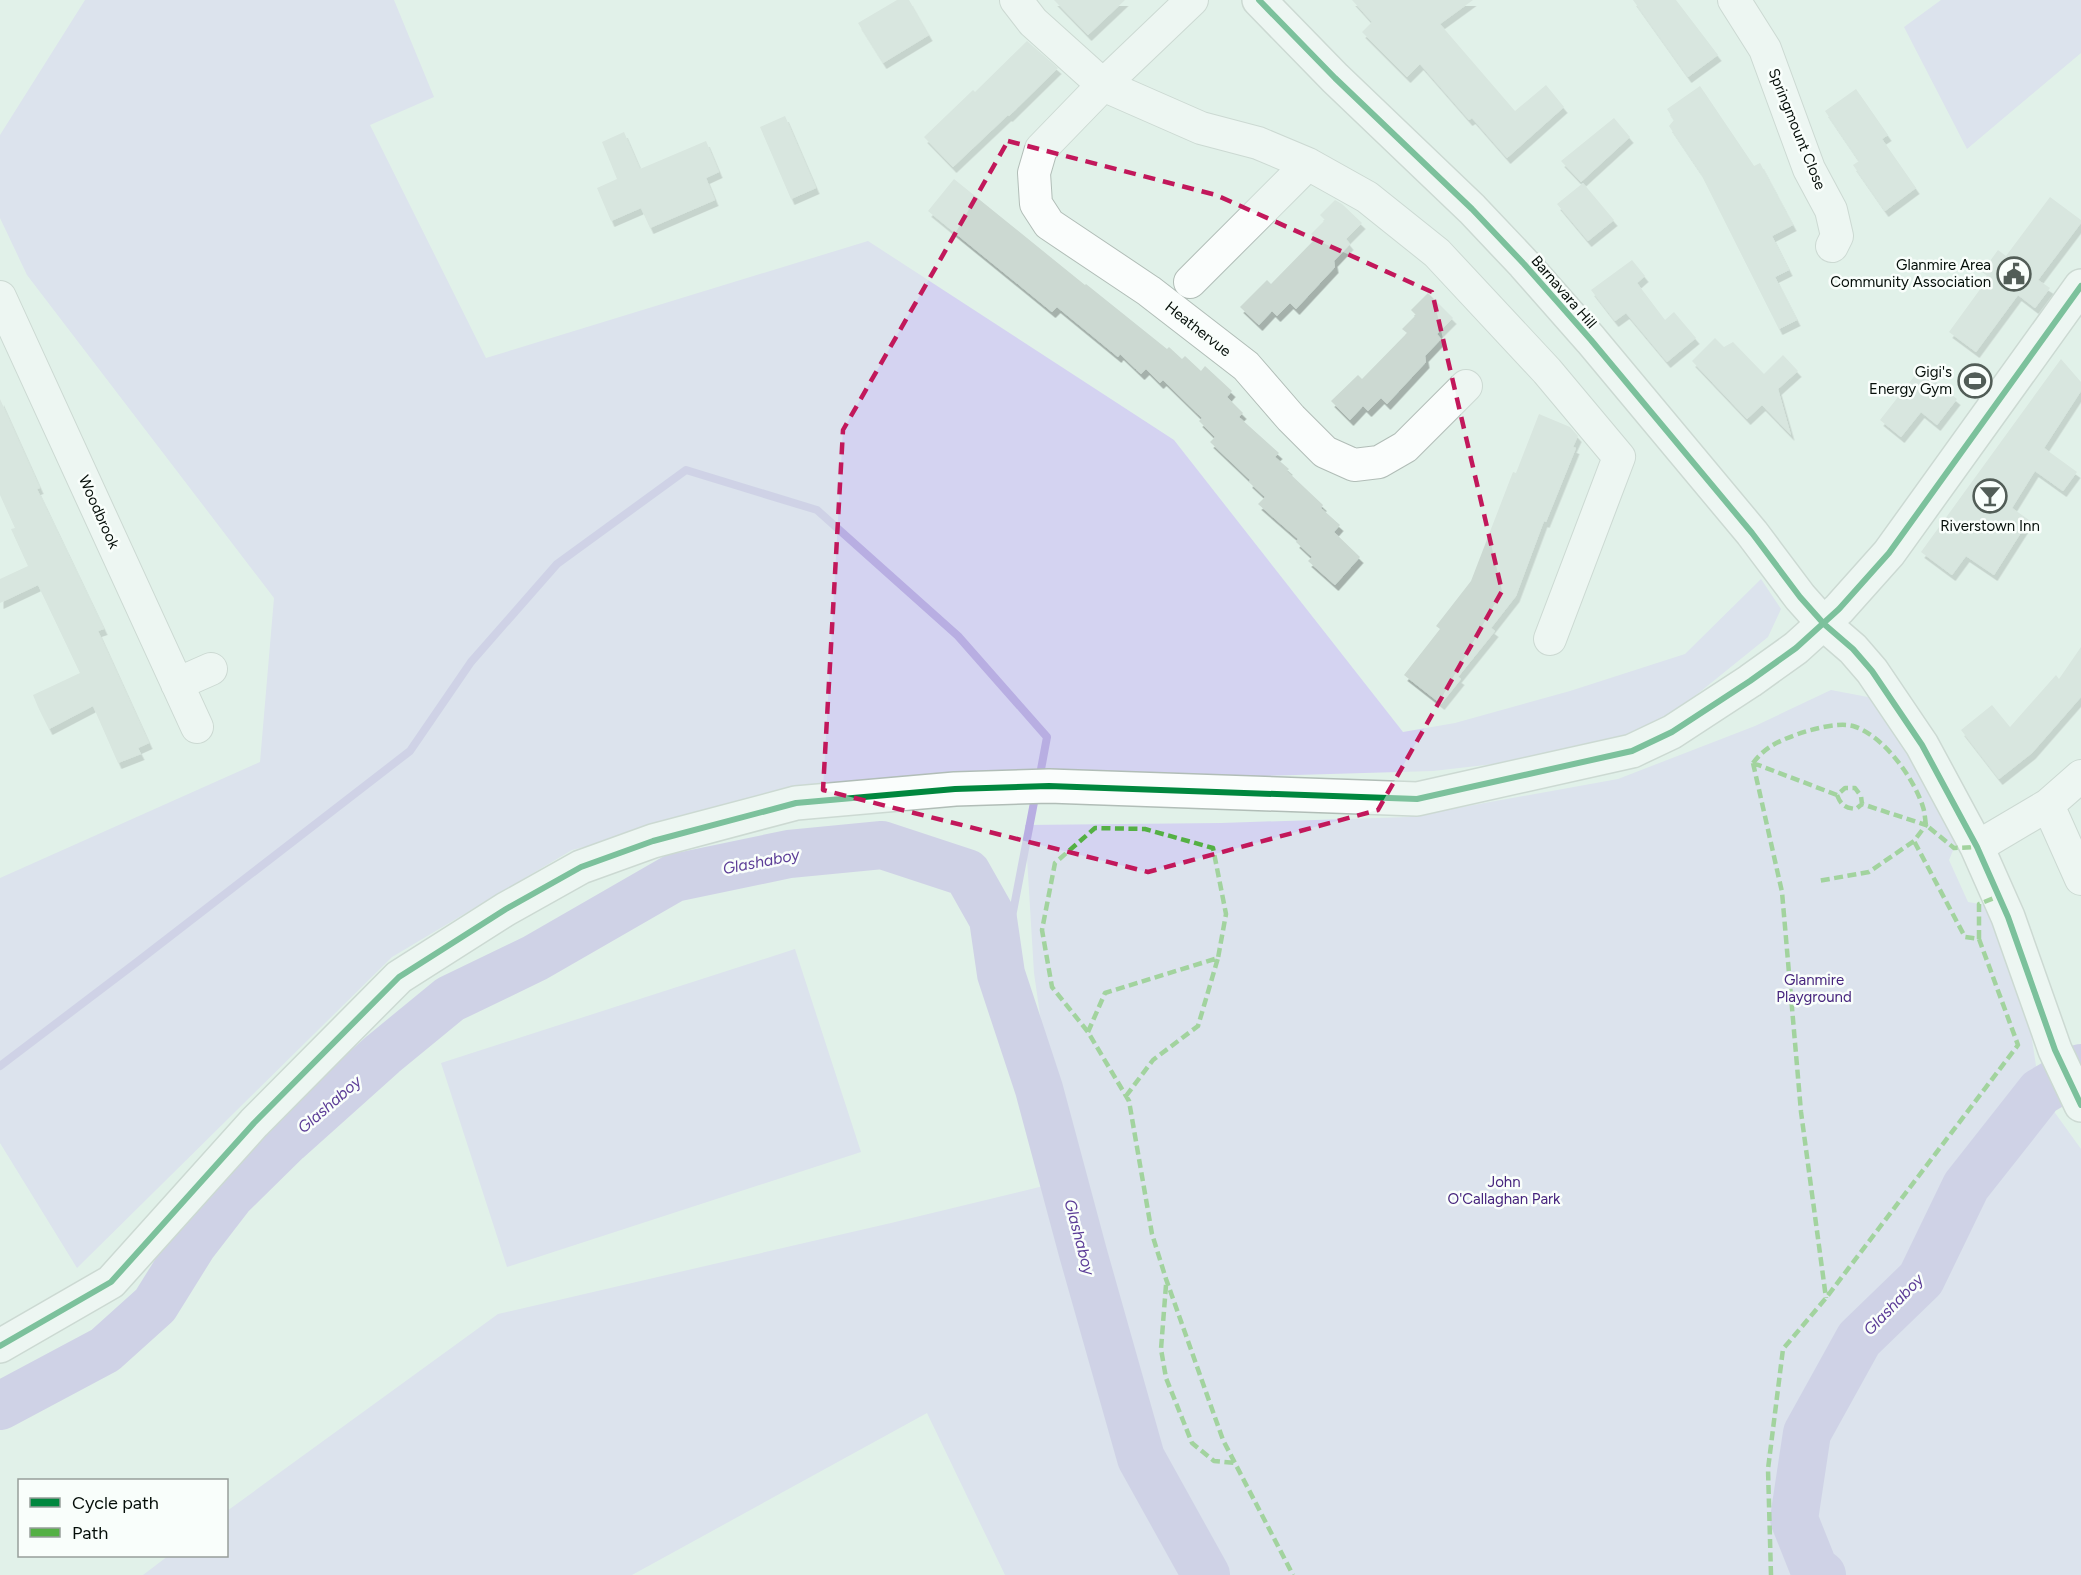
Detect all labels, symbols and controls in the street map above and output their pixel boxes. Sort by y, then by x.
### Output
street label: Springmount Close [1764,66,1830,192]
street label: Barnavara Hill [1527,252,1601,332]
place label: Glanmire Area Community Association [1830,256,1991,291]
public building icon: Glanmire Area Community Association [1996,256,2032,292]
street label: Heathervue [1161,298,1235,360]
place label: Gigi's Energy Gym [1869,363,1952,398]
sports icon: Gigi's Energy Gym [1957,363,1993,399]
street label: Woodbrook [75,472,123,552]
bar icon: Riverstown Inn [1972,478,2008,514]
place label: Riverstown Inn [1940,517,2040,535]
water label: Glashaboy [721,845,802,878]
park label: Glanmire Playground [1776,971,1852,1006]
water label: Glashaboy [294,1071,365,1137]
park label: John O'Callaghan Park [1448,1173,1561,1208]
water label: Glashaboy [1060,1197,1099,1278]
water label: Glashaboy [1859,1269,1928,1339]
legend [18,1479,228,1557]
text: Cycle path [72,1492,159,1514]
text: Path [72,1522,108,1544]

